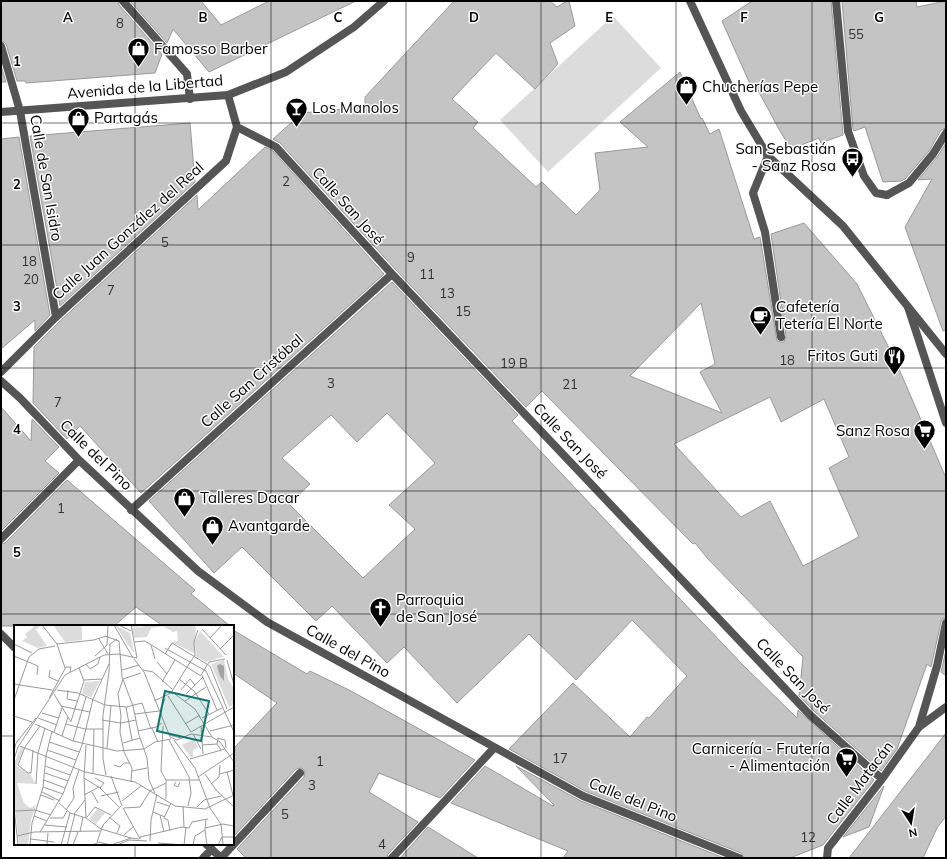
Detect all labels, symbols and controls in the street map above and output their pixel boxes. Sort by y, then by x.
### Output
text: A [63,9,73,25]
text: B [199,9,208,25]
text: C [334,9,343,25]
text: D [469,9,479,25]
text: E [605,9,613,25]
text: F [740,9,748,25]
text: G [874,9,884,25]
house number: 8 [116,15,124,31]
house number: 55 [848,26,864,42]
shop icon: Famosso Barber [125,36,151,69]
place label: Famosso Barber [154,39,268,58]
text: 1 [13,53,21,69]
street label: Avenida de la Libertad [66,70,224,103]
shop icon: Chucherías Pepe [674,74,700,107]
place label: Chucherías Pepe [702,77,818,96]
bar icon: Los Manolos [284,95,310,128]
place label: Los Manolos [312,98,399,117]
shop icon: Partagás [66,105,92,138]
place label: Partagás [94,108,158,127]
street label: Calle de San Isidro [26,113,67,243]
place label: San Sebastián - Sanz Rosa [735,139,836,175]
bus stop icon: San Sebastián - Sanz Rosa [839,145,865,178]
street label: Calle Juan González del Real [48,157,207,304]
street label: Calle San José [308,163,388,249]
house number: 2 [282,173,290,189]
text: 2 [13,176,21,192]
house number: 5 [161,234,169,250]
house number: 9 [407,249,415,265]
house number: 18 [21,253,37,269]
house number: 11 [419,266,435,282]
house number: 20 [23,271,39,287]
house number: 7 [107,282,115,298]
house number: 13 [439,285,455,301]
place label: Cafetería Tetería El Norte [776,297,883,333]
text: 3 [13,298,21,314]
house number: 15 [455,303,471,319]
cafe icon: Cafetería Tetería El Norte [748,303,774,336]
street label: Calle San Cristóbal [197,330,307,432]
restaurant icon: Fritos Guti [881,343,907,376]
place label: Fritos Guti [807,346,878,365]
house number: 18 [779,352,795,368]
house number: 19 B [500,355,528,371]
house number: 3 [327,375,335,391]
house number: 21 [562,376,578,392]
house number: 7 [54,394,62,410]
street label: Calle San José [529,399,611,483]
street label: Calle del Pino [56,415,137,494]
supermarket icon: Sanz Rosa [912,418,938,451]
text: 4 [13,421,21,437]
place label: Sanz Rosa [836,421,910,440]
shop icon: Talleres Dacar [171,485,197,518]
place label: Talleres Dacar [200,488,300,507]
house number: 1 [57,500,65,516]
shop icon: Avantgarde [199,513,225,546]
place label: Avantgarde [228,516,310,535]
text: 5 [13,544,21,560]
place label: Parroquia de San José [396,590,477,626]
church icon: Parroquia de San José [367,596,393,629]
street label: Calle del Pino [303,620,394,682]
inset map [14,625,234,845]
street label: Calle San José [752,634,834,718]
street label: Calle Matacán [822,737,897,828]
place label: Carnicería - Frutería - Alimentación [692,739,830,775]
supermarket icon: Carnicería - Frutería - Alimentación [833,745,859,778]
house number: 17 [552,750,568,766]
house number: 1 [316,753,324,769]
street label: Calle del Pino [586,773,680,826]
house number: 3 [308,777,316,793]
north arrow [891,803,931,843]
house number: 5 [281,806,289,822]
text: N [908,825,919,840]
house number: 12 [800,829,816,845]
house number: 4 [378,836,386,852]

